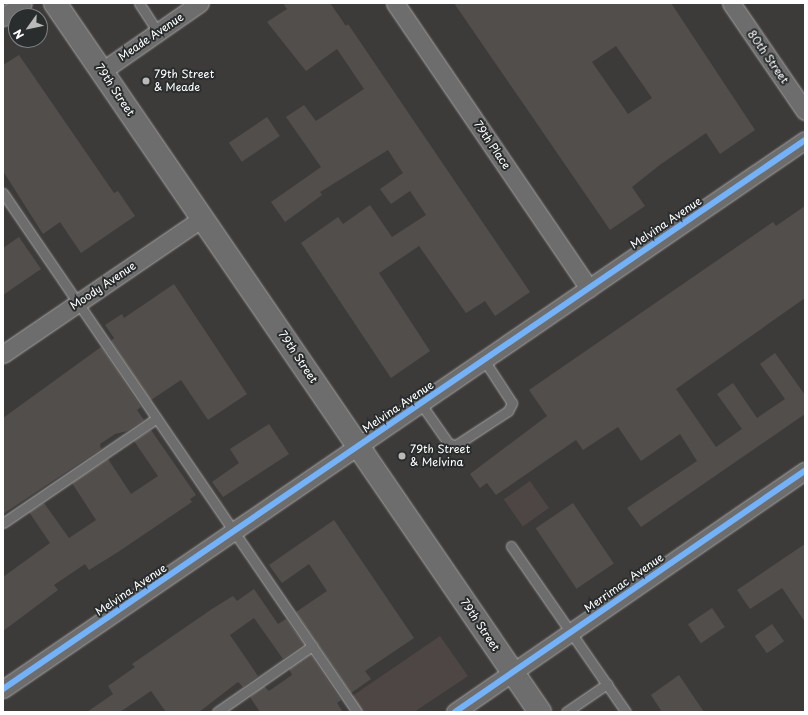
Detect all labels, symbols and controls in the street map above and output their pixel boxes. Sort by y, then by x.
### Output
north arrow [8,8,48,48]
street label: Meade Avenue [116,10,186,64]
text: N [9,26,28,43]
street label: 80th Street [745,28,791,86]
street label: 79th Street [93,61,137,119]
place label: 79th Street & Meade [154,68,214,94]
marker: 79th Street & Meade [141,76,151,86]
street label: 79th Place [471,118,513,172]
street label: Melvina Avenue [628,194,704,252]
street label: Moody Avenue [68,259,138,313]
street label: 79th Street [276,328,320,386]
street label: Melvina Avenue [360,378,436,436]
place label: 79th Street & Melvina [410,443,470,469]
marker: 79th Street & Melvina [397,451,407,461]
street label: Merrimac Avenue [583,551,665,615]
street label: Melvina Avenue [93,561,169,619]
street label: 79th Street [458,596,502,654]

